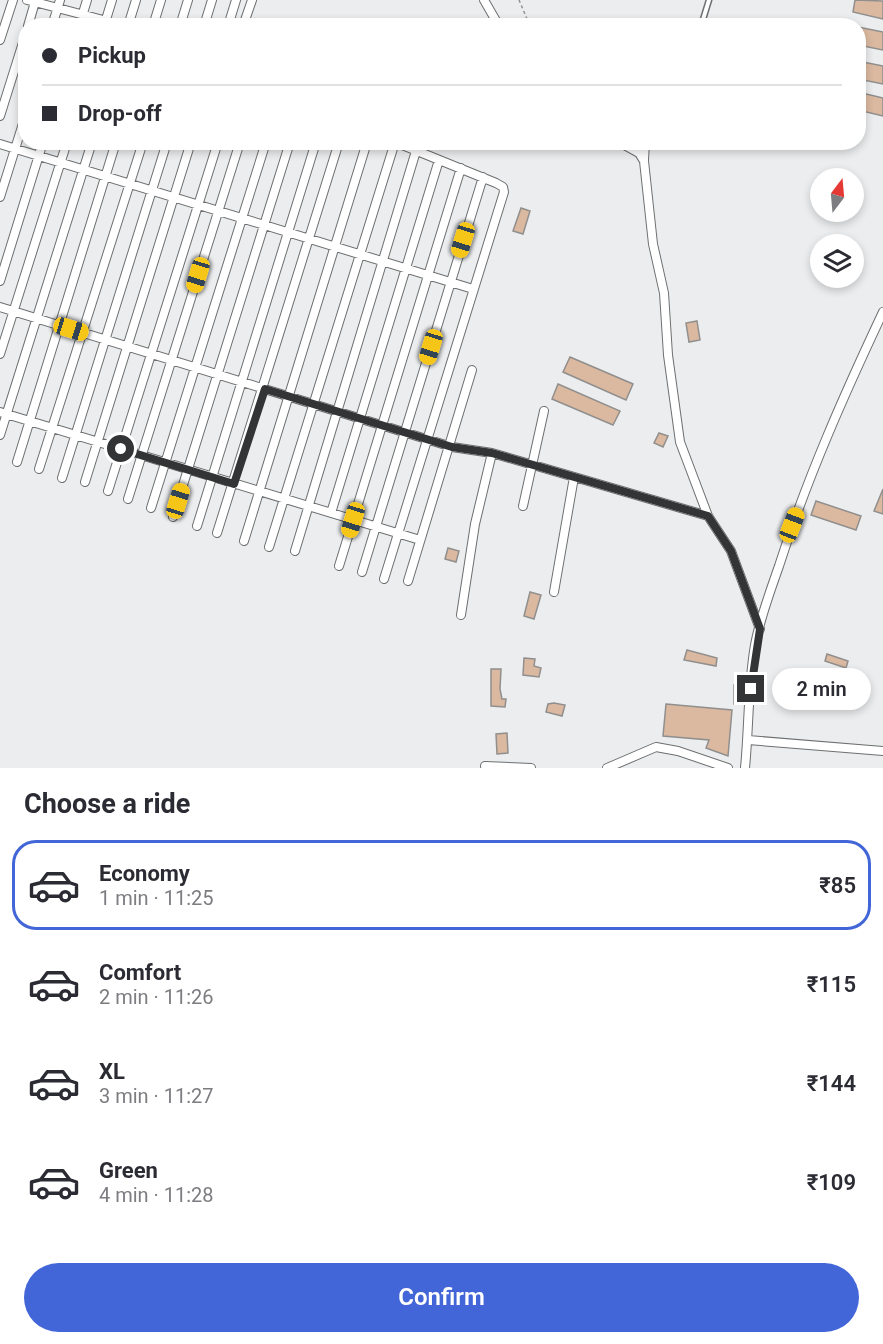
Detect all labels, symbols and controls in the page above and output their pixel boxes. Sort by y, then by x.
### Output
text: Pickup [78,43,146,68]
text: Drop-off [78,101,162,126]
north arrow [810,168,864,222]
map controls [810,168,864,288]
car [449,220,477,260]
button: layers [810,234,864,288]
car [184,255,212,295]
car [51,315,91,343]
car [417,327,445,367]
route start [107,435,134,462]
car [164,481,192,521]
car [339,500,367,540]
car [777,505,807,545]
callout: 2 min [772,668,871,710]
route end [737,675,764,702]
text: 2 min [796,677,847,701]
text: Choose a ride [24,788,190,820]
icon: car [27,858,81,912]
text: Economy [99,861,190,886]
text: ₹85 [819,873,856,898]
text: 1 min · 11:25 [99,886,214,910]
icon: car [27,957,81,1011]
text: Comfort [99,960,181,985]
text: ₹115 [807,972,856,997]
text: 2 min · 11:26 [99,985,214,1009]
icon: car [27,1056,81,1110]
text: XL [99,1059,125,1084]
text: ₹144 [807,1071,856,1096]
text: 3 min · 11:27 [99,1084,214,1108]
icon: car [27,1155,81,1209]
text: Green [99,1158,158,1183]
text: ₹109 [807,1170,856,1195]
text: 4 min · 11:28 [99,1183,214,1207]
button: Confirm [24,1263,859,1332]

